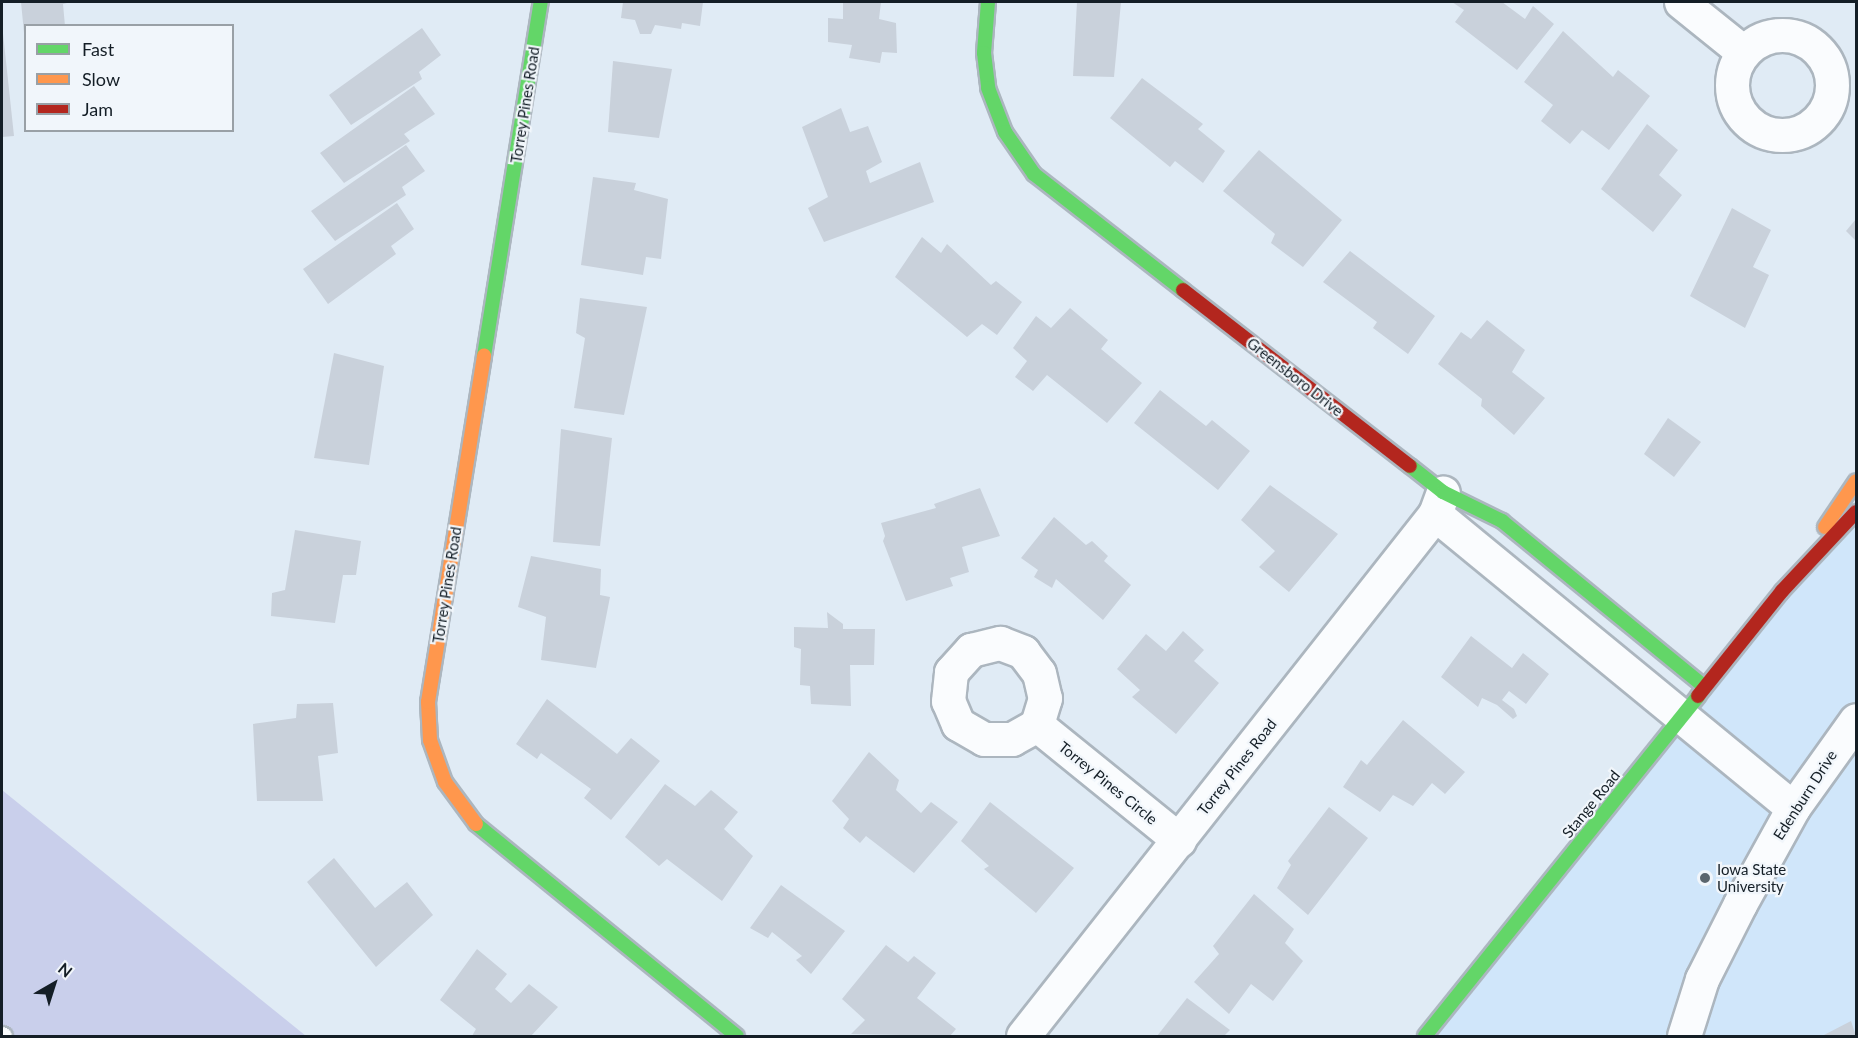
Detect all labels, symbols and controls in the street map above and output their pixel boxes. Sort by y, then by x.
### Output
legend [24,24,234,132]
text: Fast [82,38,114,60]
street label: Torrey Pines Road [507,45,543,165]
text: Slow [82,68,120,90]
text: Jam [82,98,113,120]
street label: Greensboro Drive [1243,334,1347,420]
street label: Torrey Pines Road [429,525,465,645]
street label: Torrey Pines Road [1194,715,1280,819]
street label: Torrey Pines Circle [1055,738,1161,828]
street label: Edenburn Drive [1769,747,1841,843]
street label: Stange Road [1558,767,1624,841]
place label: Iowa State University [1717,860,1786,895]
marker: Iowa State University [1698,871,1712,885]
north arrow [24,954,84,1014]
text: N [55,958,76,981]

